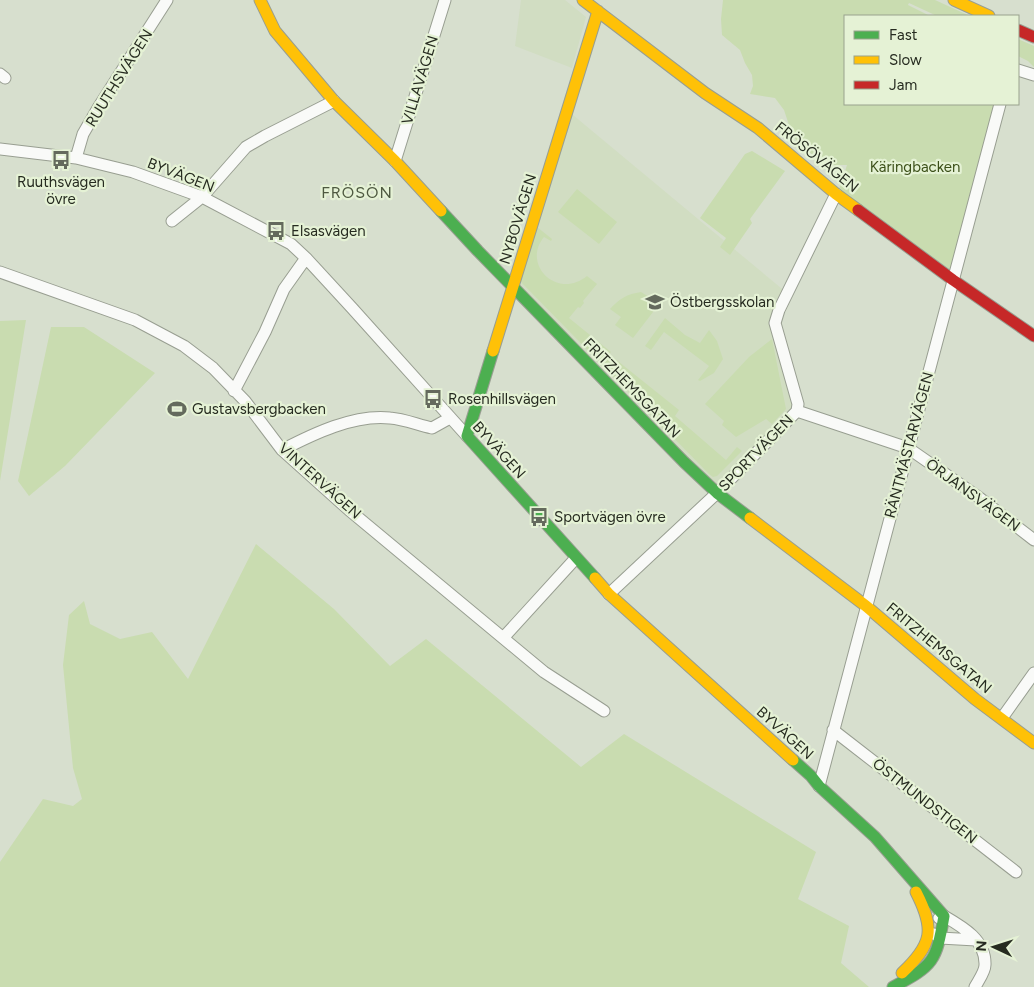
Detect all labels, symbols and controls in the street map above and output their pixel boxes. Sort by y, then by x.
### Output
legend [844,15,1019,105]
street label: RUUTHSVÄGEN [82,26,156,130]
text: Fast [889,26,918,44]
street label: VILLAVÄGEN [398,33,442,127]
text: Slow [889,51,922,69]
text: Jam [889,76,917,94]
street label: FRÖSÖVÄGEN [772,118,862,196]
bus stop icon: Ruuthsvägen övre [50,149,72,171]
street label: BYVÄGEN [145,154,217,196]
park label: Käringbacken [870,158,960,176]
street label: NYBOVÄGEN [496,172,540,266]
place label: Ruuthsvägen övre [17,173,105,208]
district label: FRÖSÖN [321,183,393,202]
bus stop icon: Elsasvägen [265,220,287,242]
place label: Elsasvägen [291,222,366,240]
school or university icon: Östbergsskolan [644,291,666,313]
place label: Östbergsskolan [670,293,774,311]
street label: FRITZHEMSGATAN [580,334,684,442]
street label: RÄNTMÄSTARVÄGEN [881,370,937,520]
bus stop icon: Rosenhillsvägen [422,388,444,410]
place label: Rosenhillsvägen [448,390,556,408]
sports icon: Gustavsbergbacken [166,398,188,420]
place label: Gustavsbergbacken [192,400,326,418]
street label: SPORTVÄGEN [715,411,797,495]
street label: BYVÄGEN [469,418,529,482]
street label: VINTERVÄGEN [275,439,365,523]
street label: ÖRJANSVÄGEN [922,455,1024,535]
bus stop icon: Sportvägen övre [528,506,550,528]
place label: Sportvägen övre [554,508,666,526]
street label: FRITZHEMSGATAN [883,599,995,697]
street label: BYVÄGEN [753,703,817,763]
street label: ÖSTMUNDSTIGEN [869,755,981,847]
north arrow [969,922,1019,972]
text: N [973,940,990,952]

